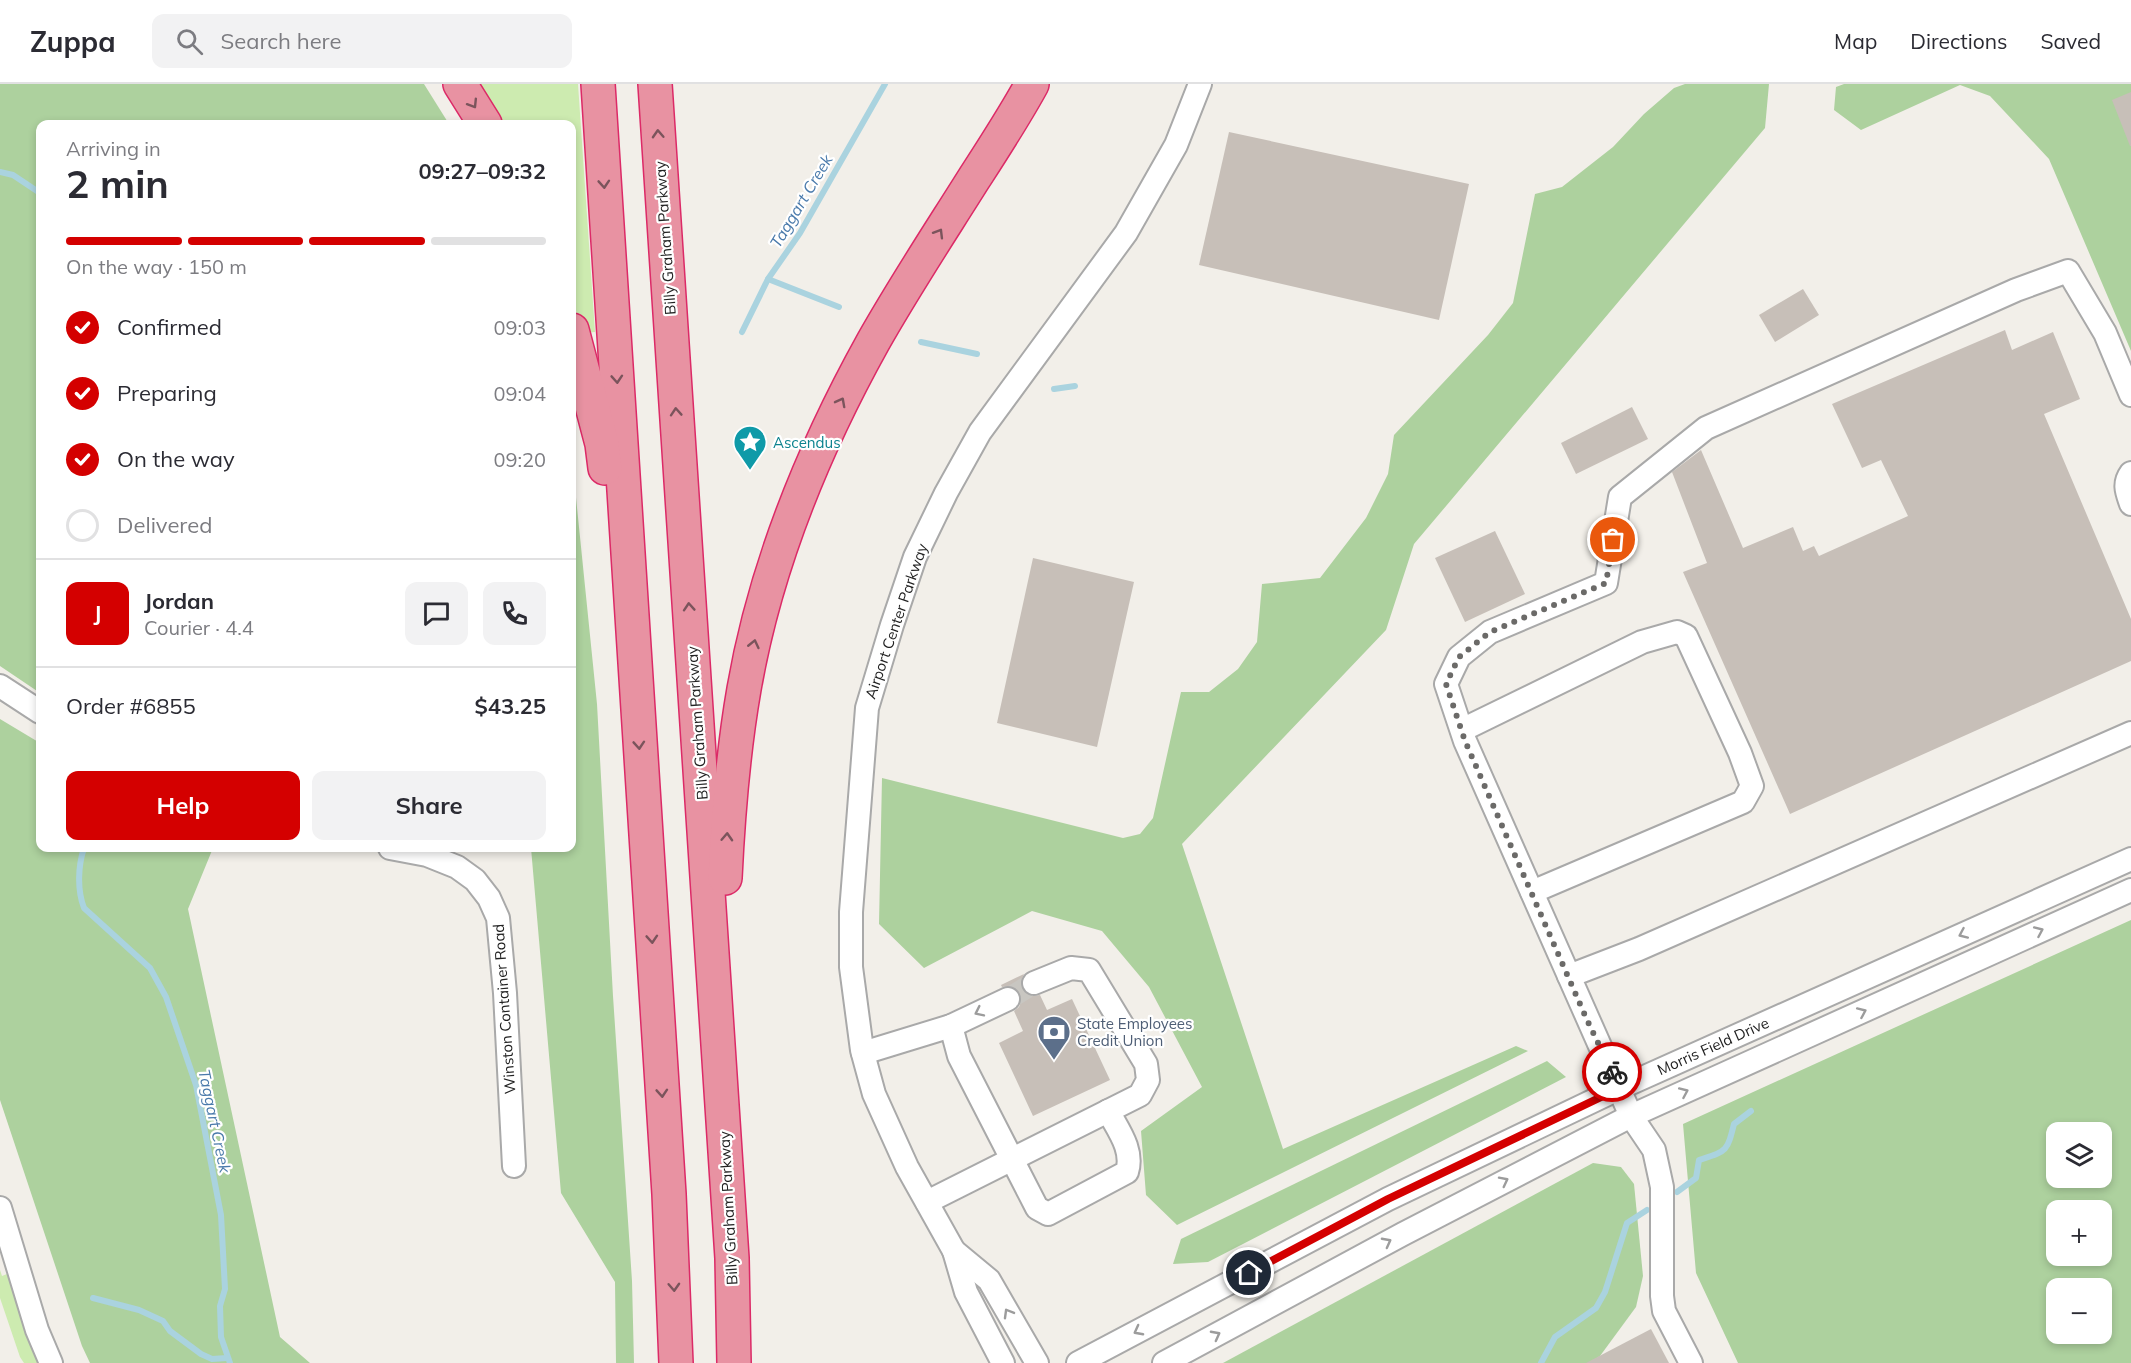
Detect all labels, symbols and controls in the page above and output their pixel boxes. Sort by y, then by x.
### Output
search box [152,14,572,68]
text: Zuppa [30,24,116,59]
icon: search [173,25,206,58]
text: Search here [221,27,341,55]
text: Map [1834,28,1877,54]
text: Directions [1910,28,2007,54]
text: Saved [2040,28,2101,54]
one-way arrow [465,98,477,108]
one-way arrow [652,129,665,138]
text: Arriving in [66,136,161,161]
water label: Taggart Creek [765,150,837,251]
text: 09:27–09:32 [418,157,546,185]
text: 2 min [66,159,169,208]
street label: Billy Graham Parkway [650,160,680,316]
one-way arrow [597,180,610,189]
one-way arrow [932,229,944,239]
text: On the way · 150 m [66,254,247,279]
icon: check [66,311,99,344]
text: Confirmed [117,313,222,341]
text: 09:03 [493,315,546,340]
one-way arrow [610,374,623,383]
icon: check [66,377,99,410]
text: Preparing [117,379,217,407]
text: 09:04 [493,381,546,406]
one-way arrow [834,397,846,408]
one-way arrow [670,407,683,416]
place icon: Ascendus [732,424,768,471]
place label: Ascendus [773,433,841,452]
icon: check [66,443,99,476]
text: On the way [117,445,235,473]
text: 09:20 [493,447,546,472]
text: Delivered [117,511,212,539]
pin [1587,514,1638,565]
icon: bag [1596,523,1629,556]
street label: Airport Center Parkway [860,541,932,701]
button: chat [405,582,468,645]
button: phone [483,582,546,645]
text: Jordan [144,587,214,615]
text: J [94,599,101,627]
one-way arrow [683,602,696,611]
text: Courier · 4.4 [144,615,254,640]
one-way arrow [747,639,760,649]
street label: Billy Graham Parkway [682,645,712,801]
text: Order #6855 [66,692,196,720]
text: $43.25 [475,692,546,720]
one-way arrow [632,740,645,749]
button: Help [66,771,300,840]
button: Share [312,771,546,840]
one-way arrow [721,832,734,841]
street label: Winston Container Road [489,923,519,1095]
one-way arrow [1958,927,1969,939]
one-way arrow [2033,927,2044,939]
one-way arrow [645,935,658,944]
one-way arrow [975,1005,986,1017]
one-way arrow [1855,1007,1866,1019]
street label: Morris Field Drive [1654,1013,1772,1079]
bank icon: State Employees Credit Union [1036,1014,1072,1061]
place label: State Employees Credit Union [1077,1014,1192,1050]
courier [1582,1042,1642,1102]
icon: bike [1596,1056,1629,1089]
water label: Taggart Creek [194,1067,236,1175]
one-way arrow [1677,1087,1688,1099]
one-way arrow [655,1088,668,1097]
map controls [2046,1122,2112,1344]
button: layers [2046,1122,2112,1188]
street label: Billy Graham Parkway [714,1131,742,1285]
one-way arrow [1498,1177,1509,1189]
button: + [2046,1200,2112,1266]
one-way arrow [1381,1238,1391,1249]
pin [1223,1247,1274,1298]
icon: home [1232,1256,1265,1289]
button: − [2046,1278,2112,1344]
one-way arrow [667,1283,680,1292]
one-way arrow [1003,1309,1015,1319]
one-way arrow [1134,1324,1144,1335]
one-way arrow [1210,1331,1220,1342]

